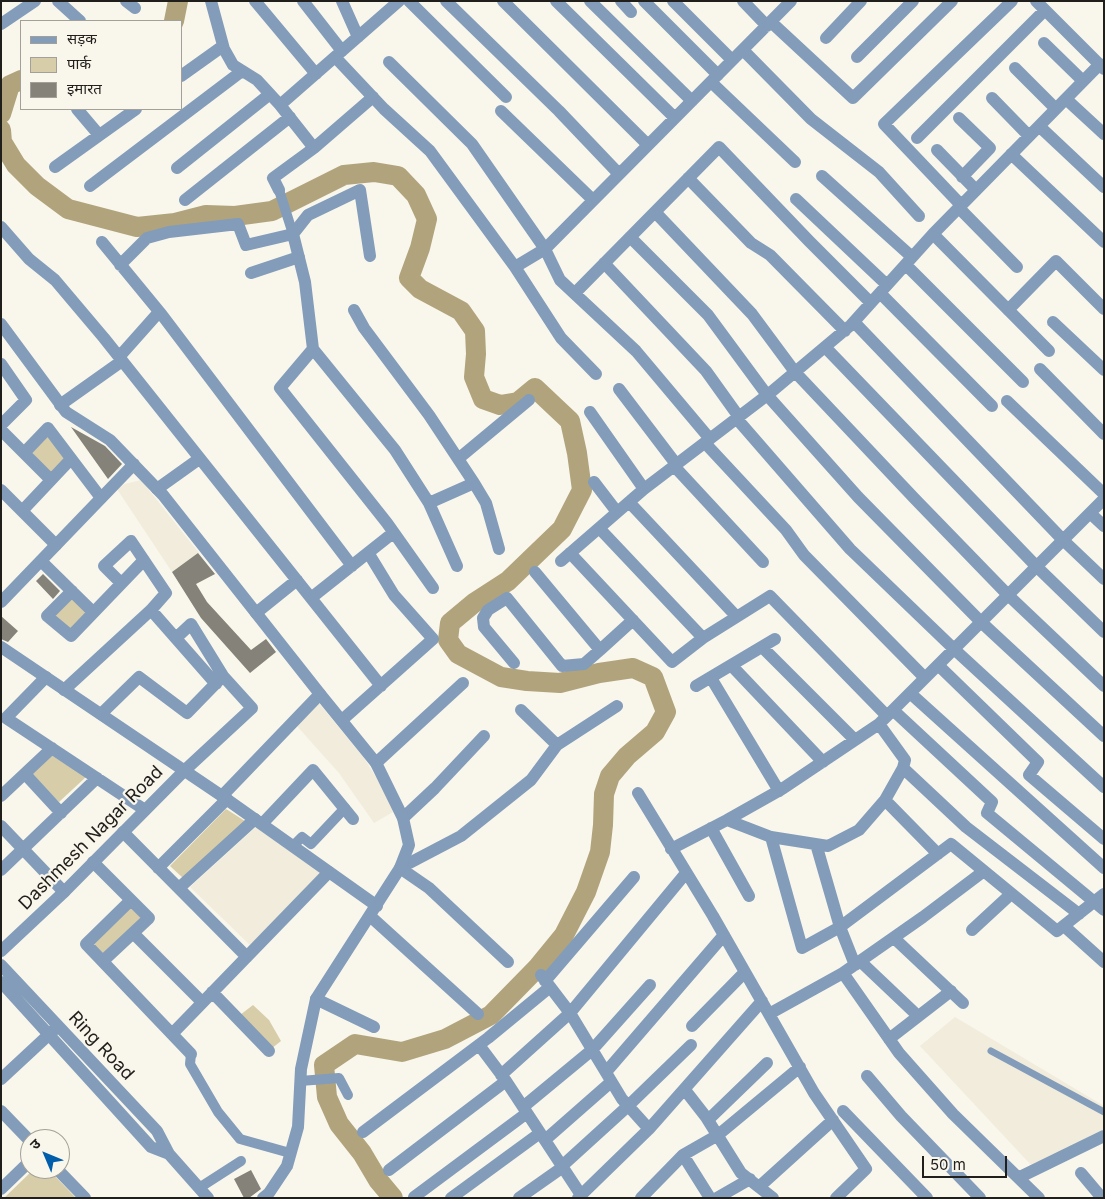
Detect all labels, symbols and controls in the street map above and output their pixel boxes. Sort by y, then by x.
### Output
legend [20,20,182,110]
text: सड़क [67,29,97,48]
text: पार्क [67,54,91,73]
text: इमारत [67,79,102,98]
street label: Dashmesh Nagar Road [14,761,168,915]
street label: Ring Road [64,1007,138,1085]
north arrow [20,1129,70,1179]
text: उ [26,1135,44,1153]
scale bar [925,1146,1010,1178]
text: 50 m [930,1155,966,1174]

